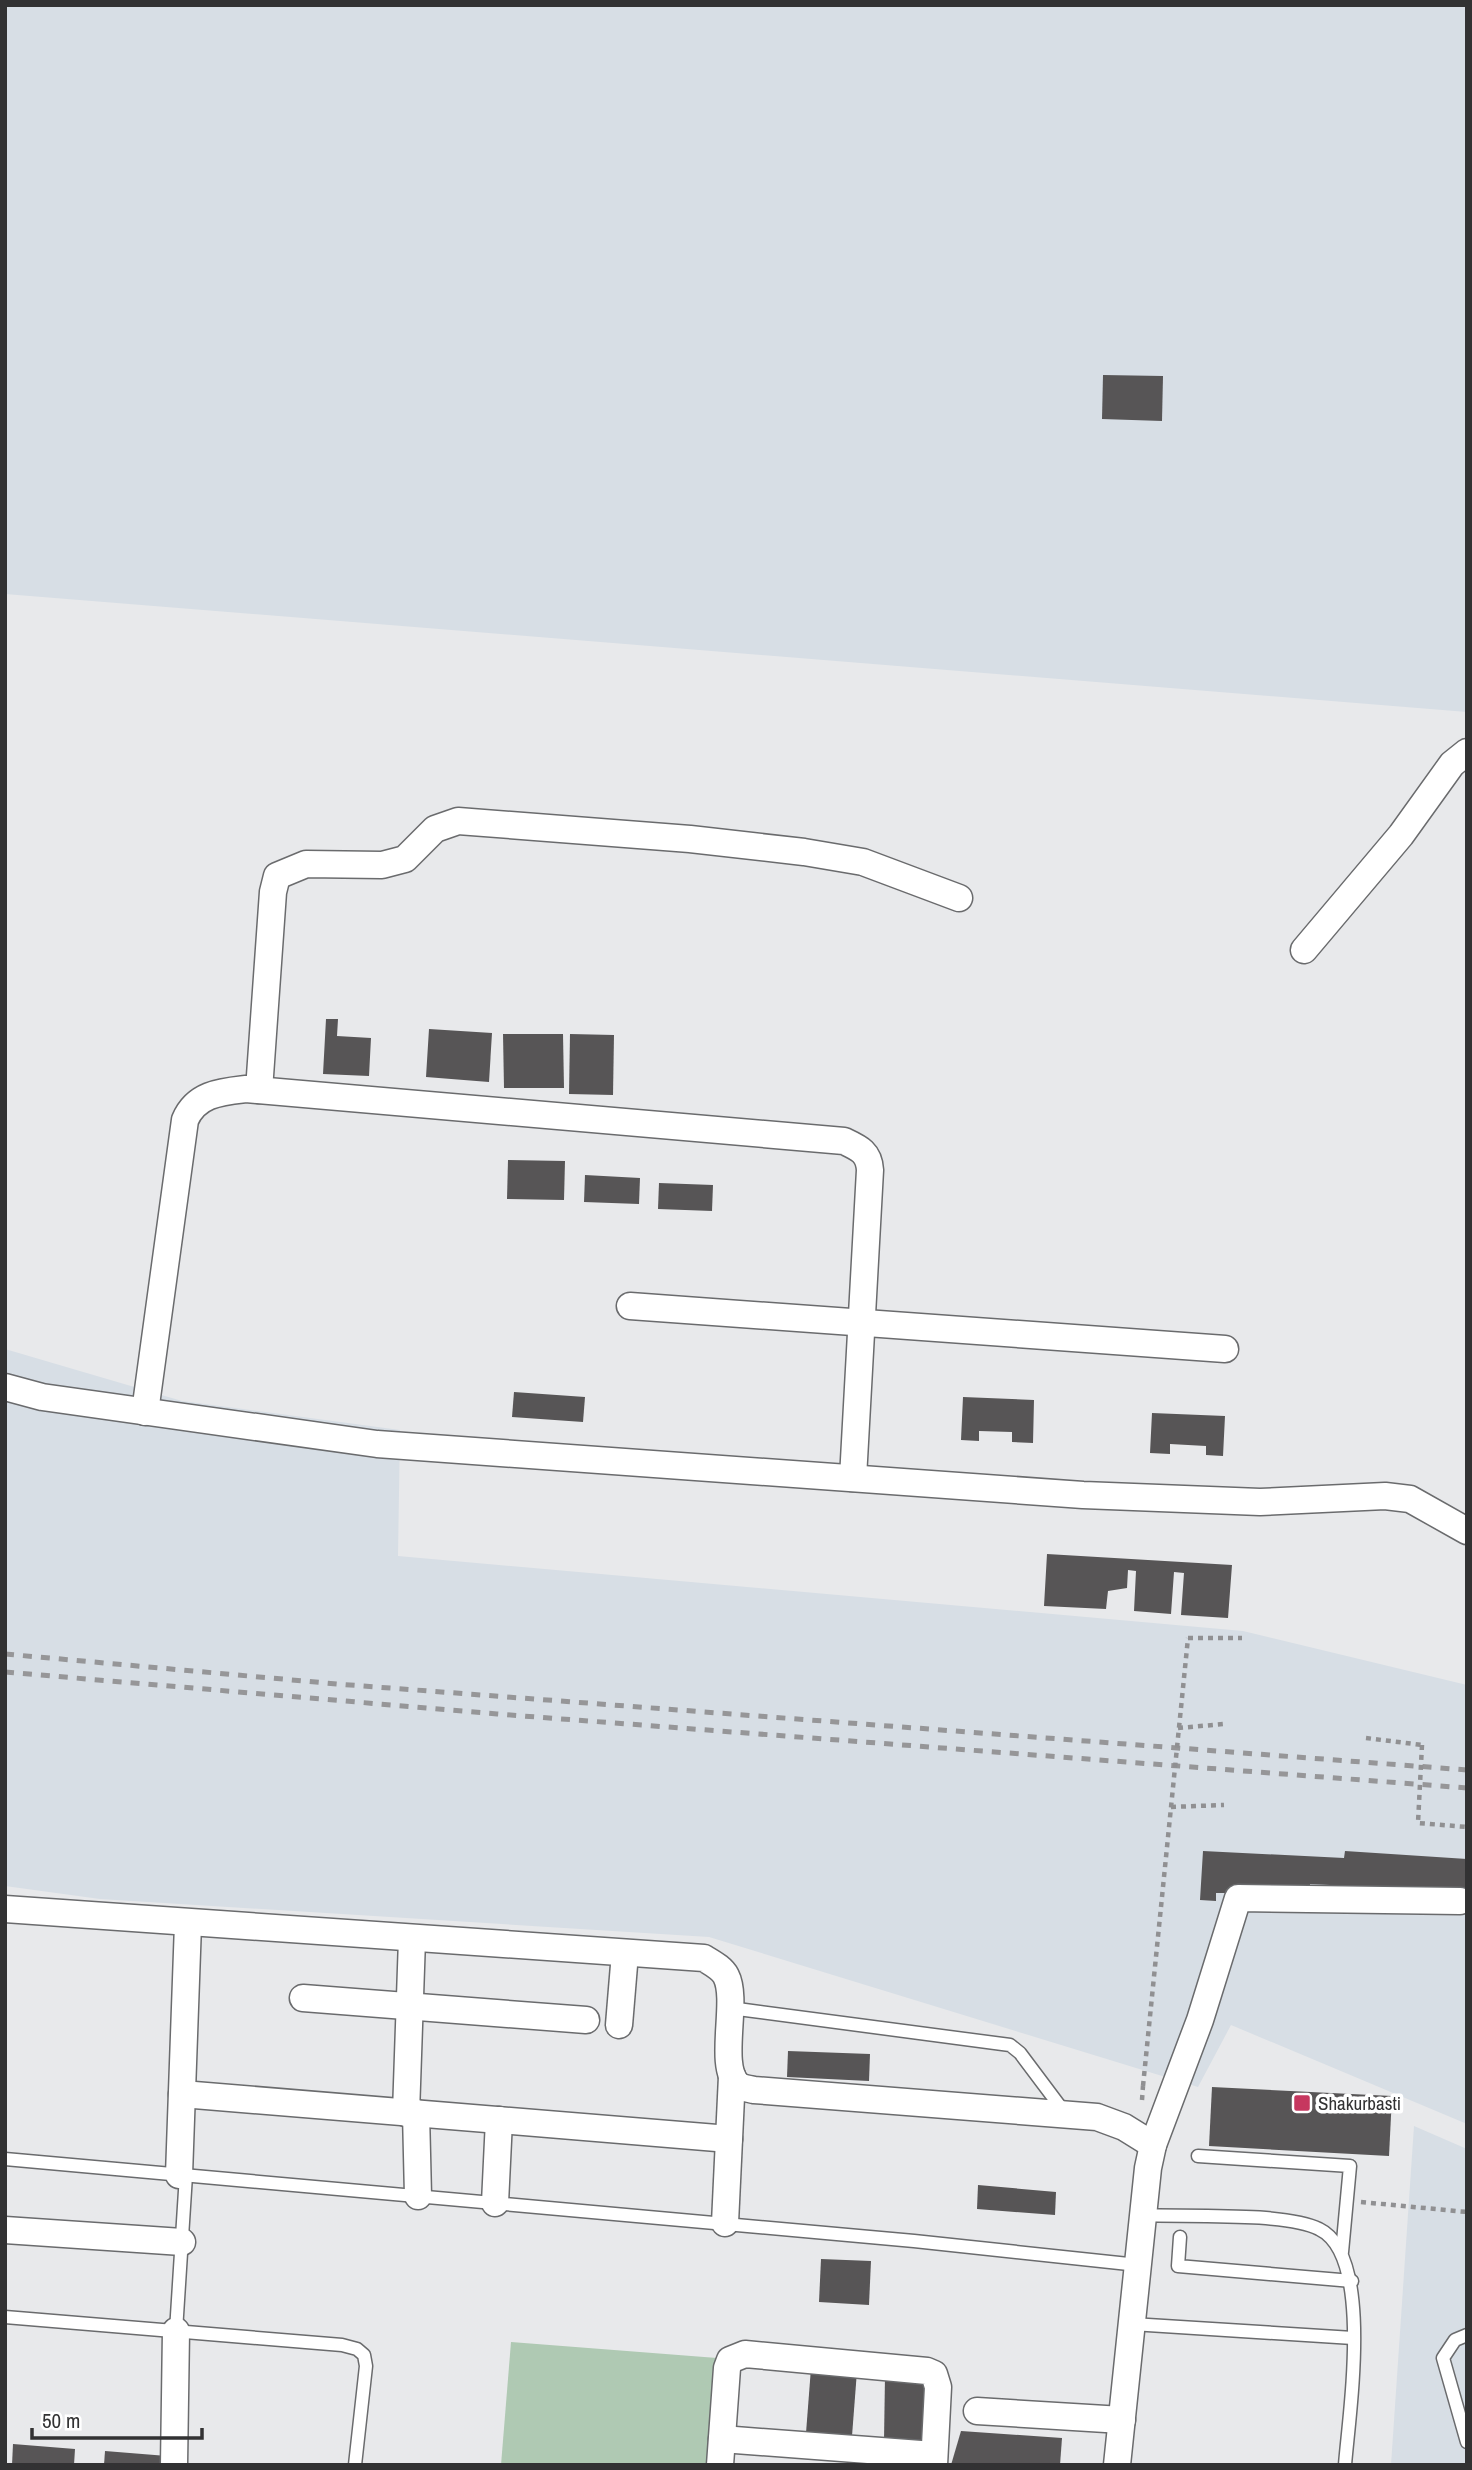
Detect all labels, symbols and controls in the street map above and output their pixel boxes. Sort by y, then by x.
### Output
place label: Shakurbasti [1318,2090,1401,2116]
marker: Shakurbasti [1292,2093,1312,2113]
scale bar [32,2396,201,2440]
text: 50 m [42,2406,80,2435]

